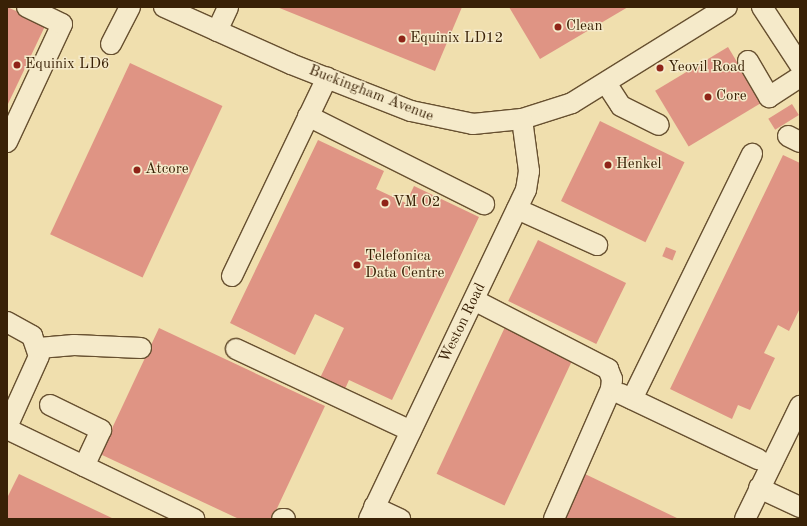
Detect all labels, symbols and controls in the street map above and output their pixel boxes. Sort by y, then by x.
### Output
place label: Clean [566,18,603,36]
marker: Clean [553,22,563,32]
place label: Equinix LD12 [410,30,503,48]
marker: Equinix LD12 [397,34,407,44]
place label: Equinix LD6 [25,56,110,74]
place label: Yeovil Road [668,59,745,77]
marker: Equinix LD6 [12,60,22,70]
street label: Buckingham Avenue [306,62,436,126]
marker: Yeovil Road [655,63,665,73]
place label: Core [716,88,747,106]
marker: Core [703,92,713,102]
place label: Henkel [616,156,662,174]
marker: Henkel [603,160,613,170]
place label: Atcore [145,161,189,179]
marker: Atcore [132,165,142,175]
place label: VM O2 [393,194,441,212]
marker: VM O2 [380,198,390,208]
place label: Telefonica Data Centre [365,247,444,282]
marker: Telefonica Data Centre [352,260,362,270]
street label: Weston Road [436,280,490,366]

